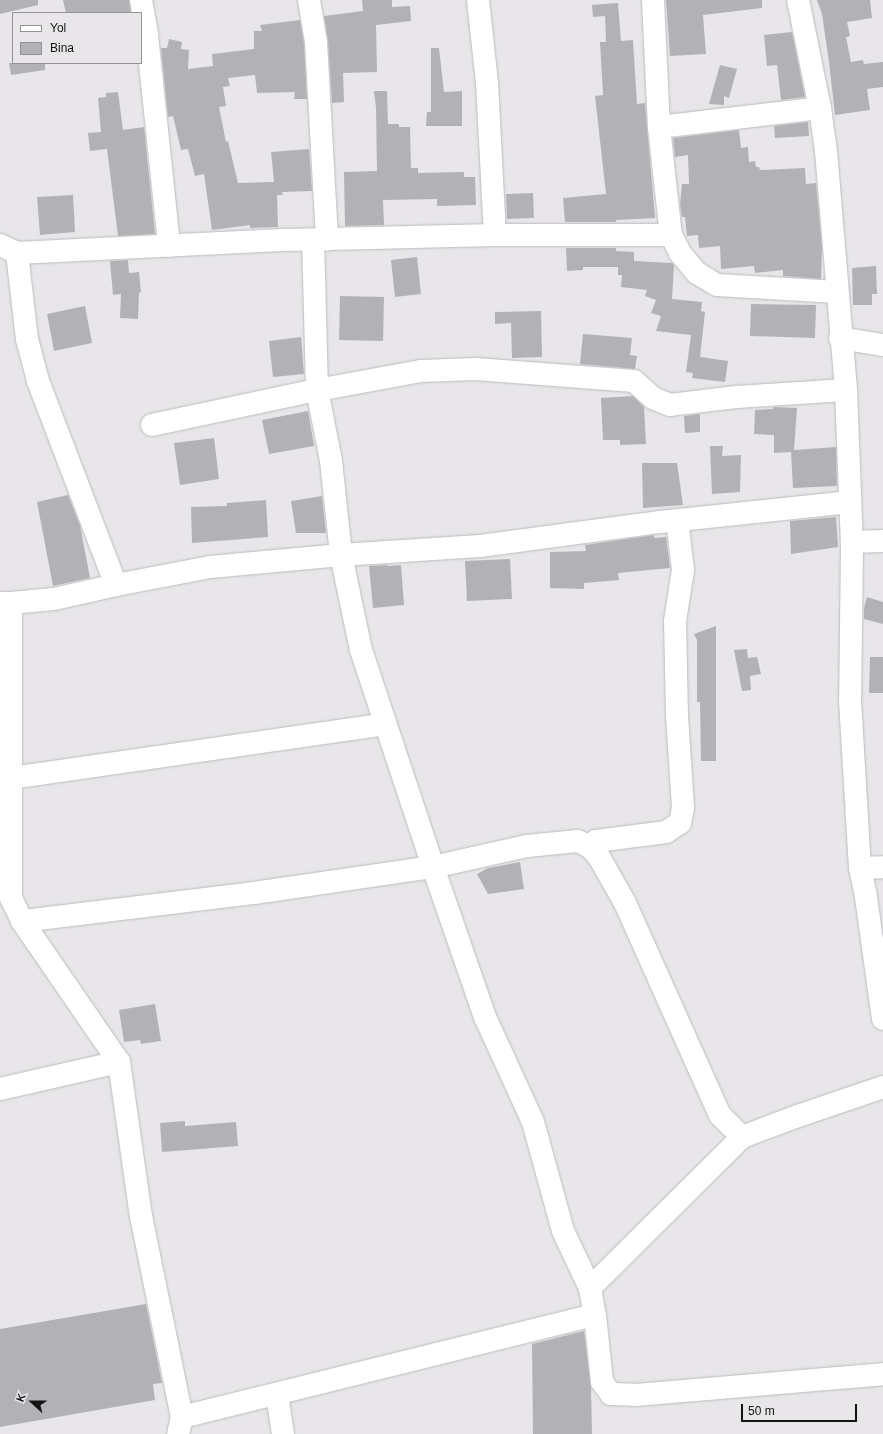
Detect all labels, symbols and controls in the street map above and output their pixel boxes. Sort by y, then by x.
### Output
legend [12,12,142,64]
text: Yol [50,21,66,35]
text: Bina [50,41,74,55]
north arrow [12,1382,52,1422]
text: K [14,1392,28,1404]
scale bar [743,1396,859,1422]
text: 50 m [748,1404,775,1418]

